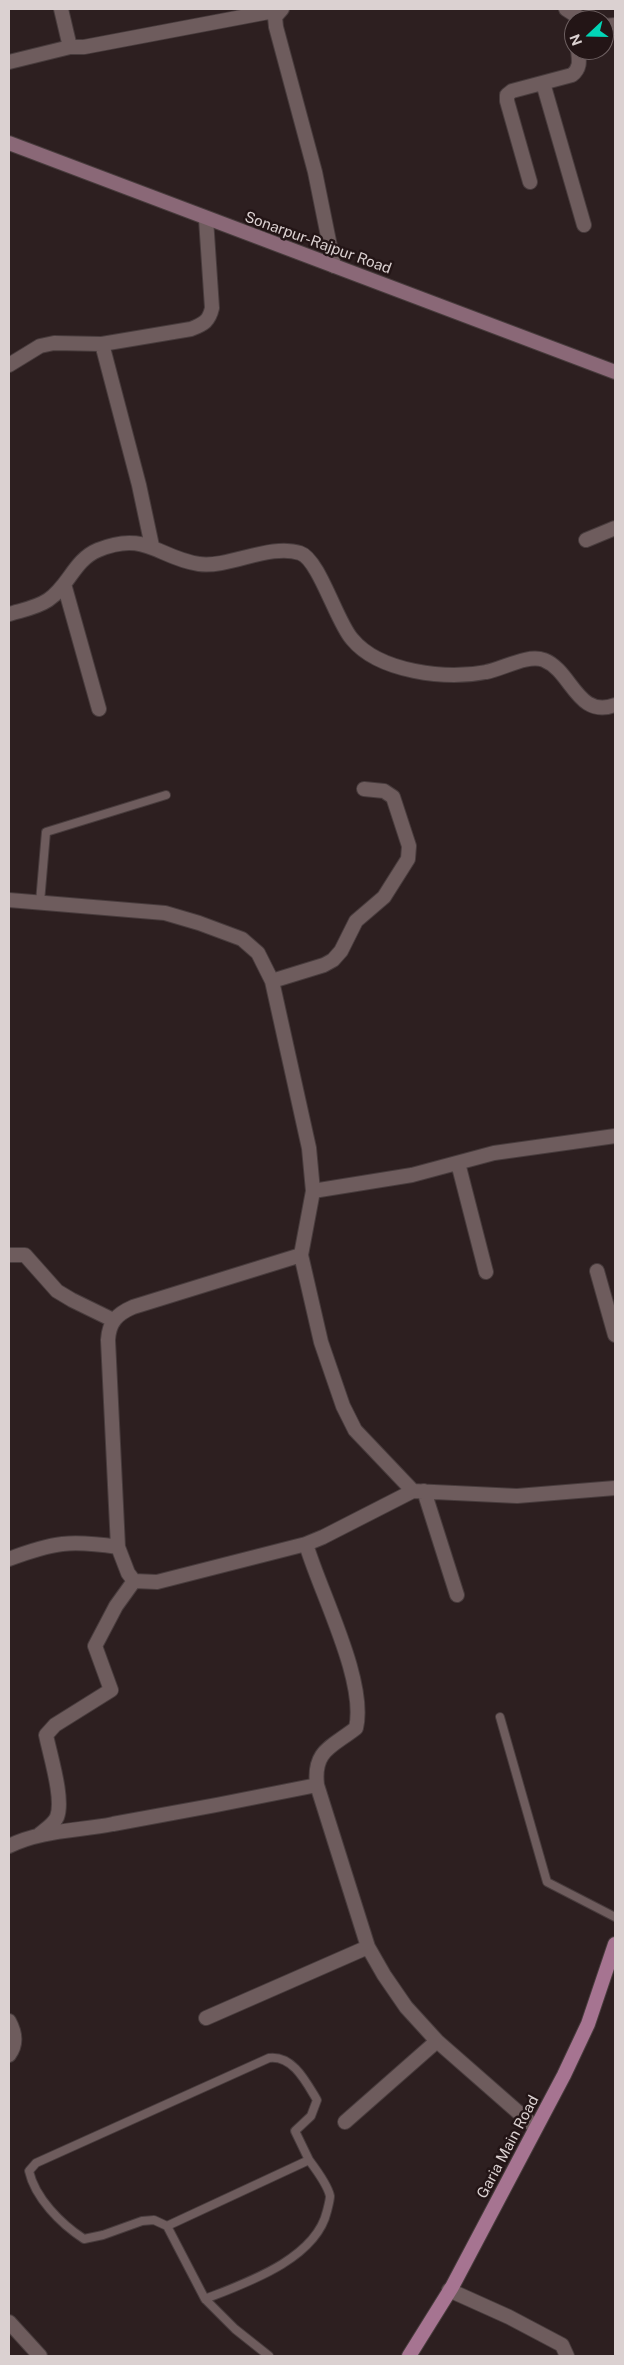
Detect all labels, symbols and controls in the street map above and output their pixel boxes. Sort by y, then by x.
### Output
north arrow [564,10,614,60]
text: N [567,32,585,48]
street label: Sonarpur-Rajpur Road [242,208,394,278]
street label: Garia Main Road [473,2092,543,2202]

